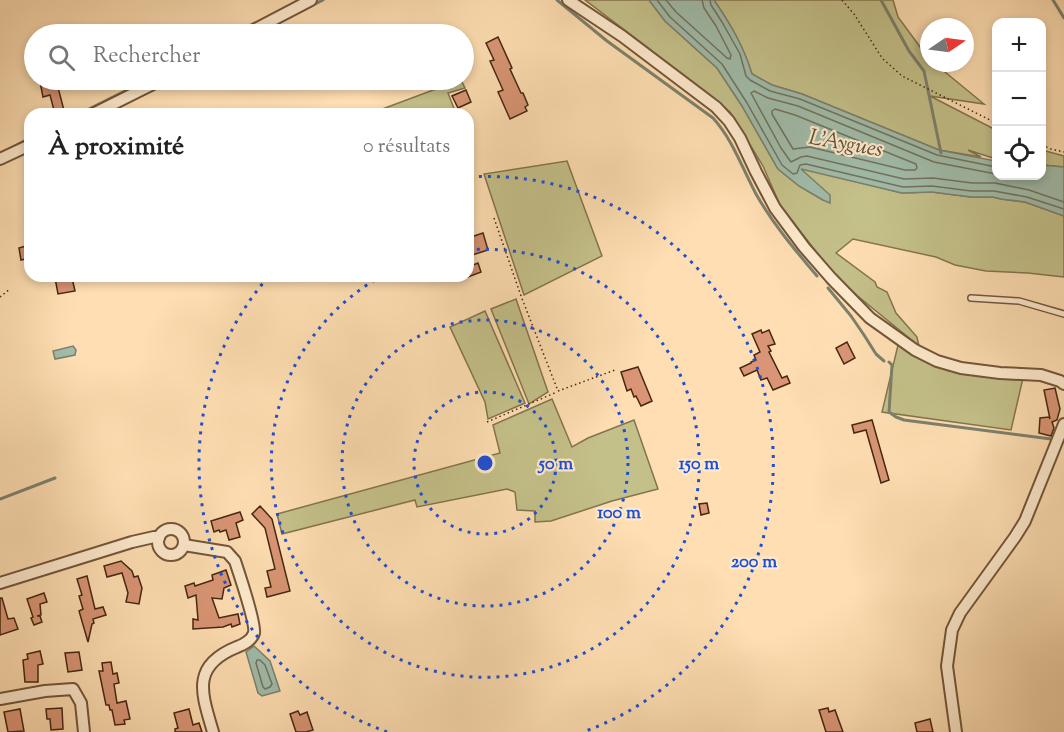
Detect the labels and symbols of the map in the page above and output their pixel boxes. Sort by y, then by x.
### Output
north arrow [920,18,974,72]
water label: L'Aygues [806,123,885,167]
text: 50 m [537,452,573,478]
text: 150 m [679,452,719,478]
centre of rings [475,453,495,473]
text: 100 m [597,501,641,527]
text: 200 m [731,550,777,576]

